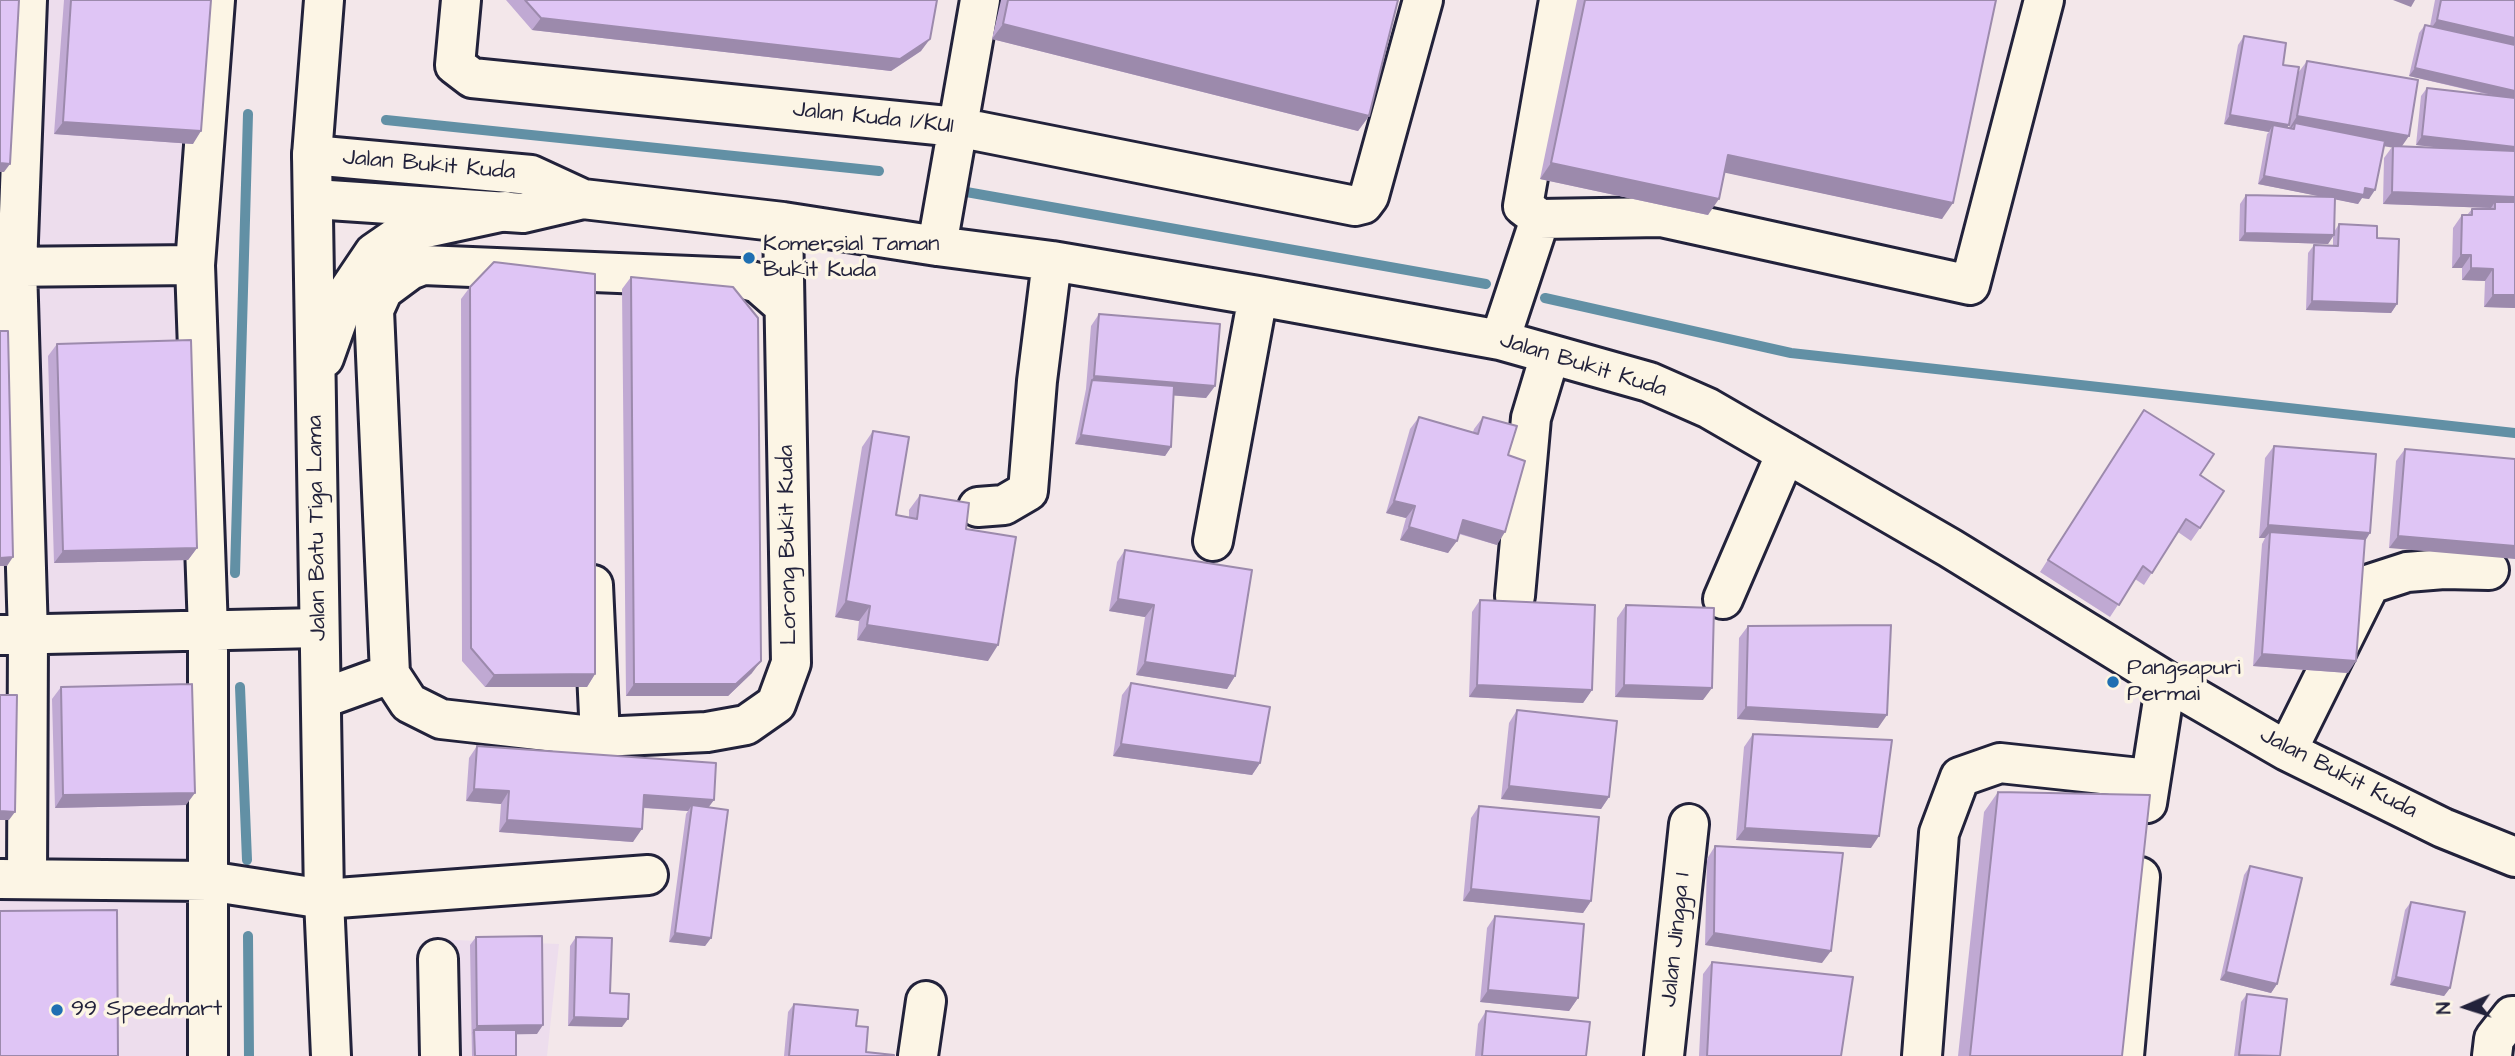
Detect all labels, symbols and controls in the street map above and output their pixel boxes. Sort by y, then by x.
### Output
street label: Jalan Kuda 1/KU1 [791,97,955,141]
street label: Jalan Bukit Kuda [342,145,516,187]
place label: Komersial Taman Bukit Kuda [763,231,940,285]
marker: Komersial Taman Bukit Kuda [741,250,757,266]
street label: Jalan Bukit Kuda [1496,327,1670,405]
street label: Jalan Batu Tiga Lama [302,415,334,641]
street label: Lorong Bukit Kuda [773,445,805,645]
place label: Pangsapuri Permai [2127,655,2241,709]
marker: Pangsapuri Permai [2105,674,2121,690]
street label: Jalan Bukit Kuda [2255,722,2421,826]
street label: Jalan Jingga 1 [1656,872,1698,1008]
north arrow [2431,972,2501,1042]
place label: 99 Speedmart [71,996,222,1024]
text: N [2431,1001,2458,1015]
marker: 99 Speedmart [49,1002,65,1018]

